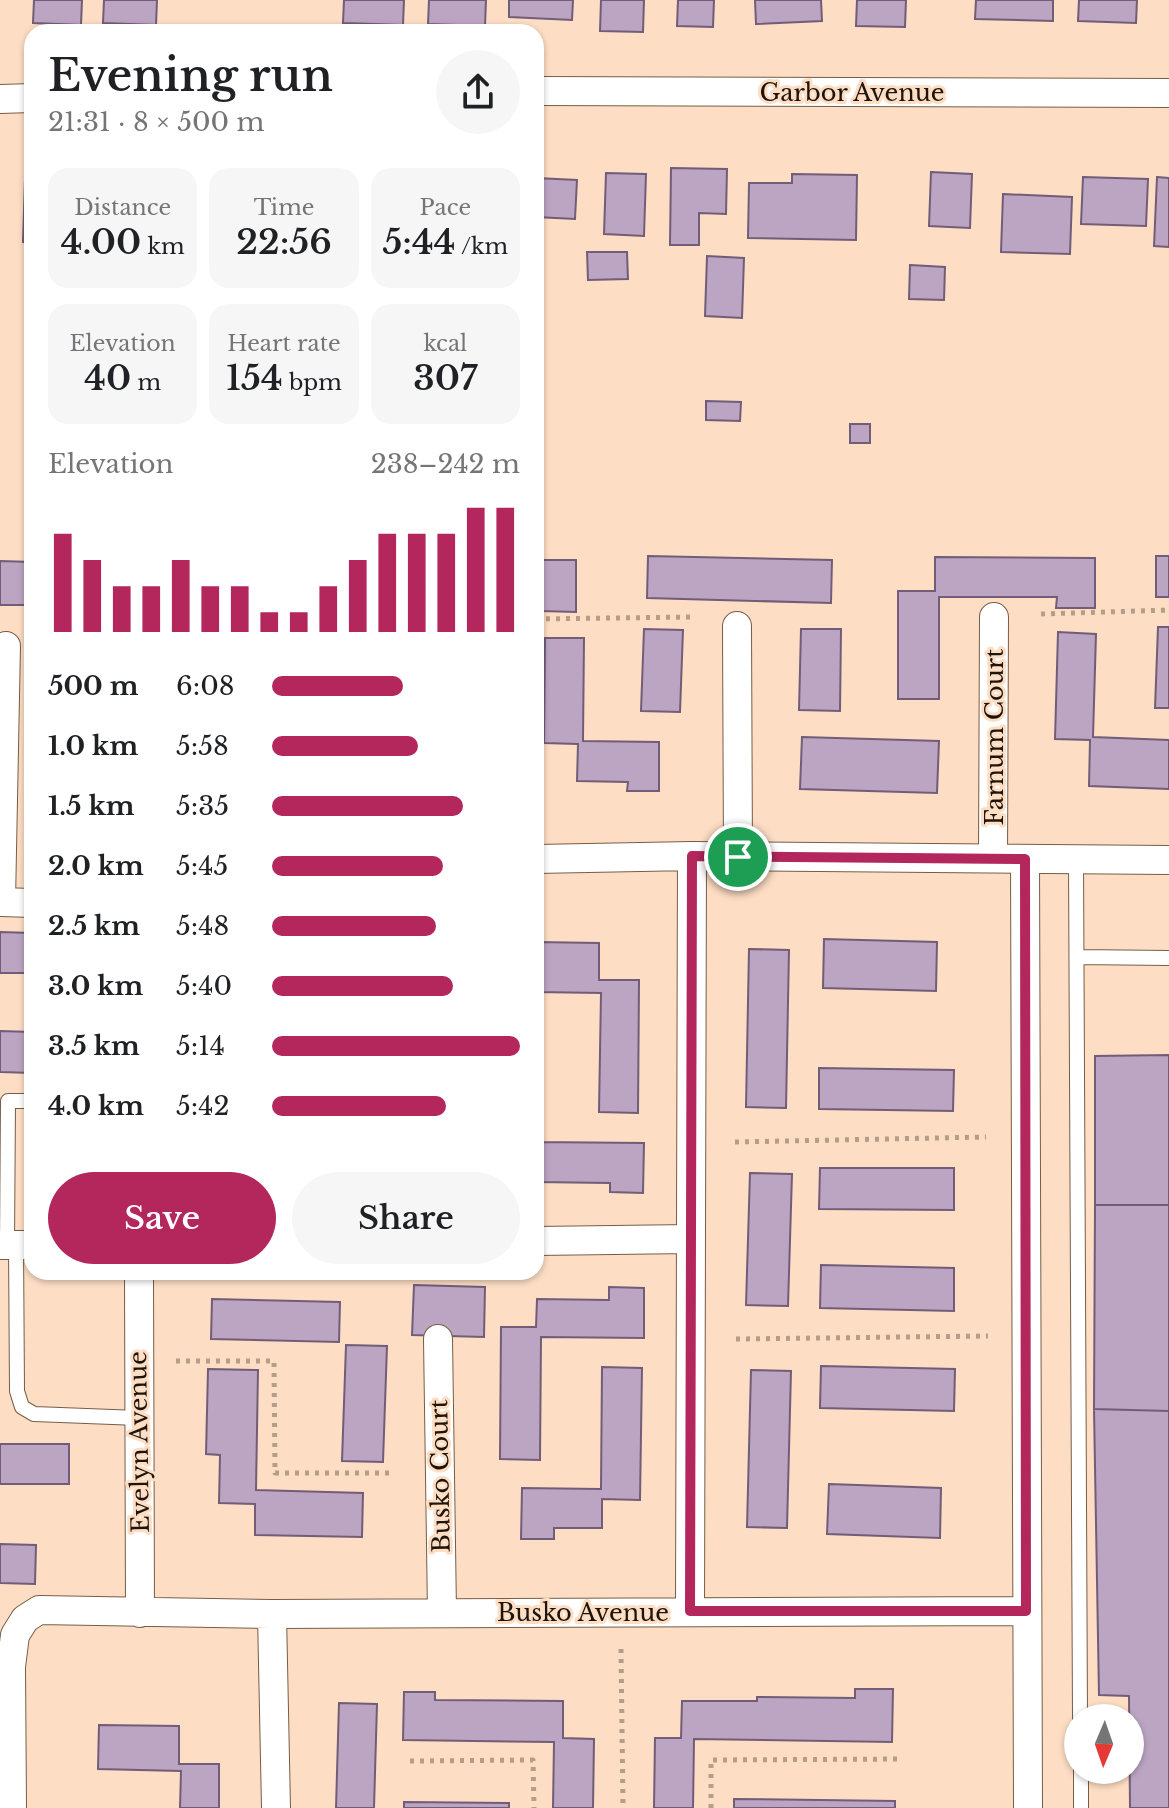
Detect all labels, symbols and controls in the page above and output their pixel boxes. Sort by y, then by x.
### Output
text: Evening run [48,48,333,103]
button: share [436,50,520,134]
street label: Garbor Avenue [759,78,945,107]
text: 21:31 · 8 × 500 m [48,106,264,138]
text: Distance [74,194,171,221]
text: Time [254,194,314,221]
text: Pace [420,194,471,221]
text: 4.00 [61,221,141,263]
text: 22:56 [236,221,332,263]
text: 5:44 [382,221,455,263]
text: km [141,233,185,260]
text: /km [455,233,508,260]
text: Elevation [70,330,176,357]
text: Heart rate [227,330,341,357]
text: kcal [423,330,467,357]
text: 40 [84,357,131,399]
text: 154 [226,357,283,399]
text: 307 [413,357,477,399]
text: m [131,369,161,396]
text: bpm [283,369,342,396]
text: Elevation [48,448,174,480]
text: 238–242 m [371,448,520,480]
street label: Farnum Court [980,649,1009,825]
text: 500 m [48,670,138,702]
text: 6:08 [176,670,234,702]
text: 1.0 km [48,730,138,762]
text: 5:58 [176,730,229,762]
text: 1.5 km [48,790,135,822]
text: 5:35 [176,790,229,822]
pin [704,823,772,891]
icon: arrive [716,835,760,879]
text: 2.0 km [48,850,144,882]
text: 5:45 [176,850,228,882]
text: 2.5 km [48,910,140,942]
text: 5:48 [176,910,229,942]
text: 3.0 km [48,970,143,1002]
text: 5:40 [176,970,232,1002]
text: 3.5 km [48,1030,140,1062]
text: 5:14 [176,1030,225,1062]
text: 4.0 km [48,1090,144,1122]
text: 5:42 [176,1090,229,1122]
button: Save [48,1172,276,1264]
button: Share [292,1172,520,1264]
street label: Evelyn Avenue [123,1351,155,1533]
street label: Busko Court [424,1399,456,1553]
street label: Busko Avenue [497,1598,669,1627]
north arrow [1064,1704,1144,1784]
map controls [1064,1704,1144,1784]

